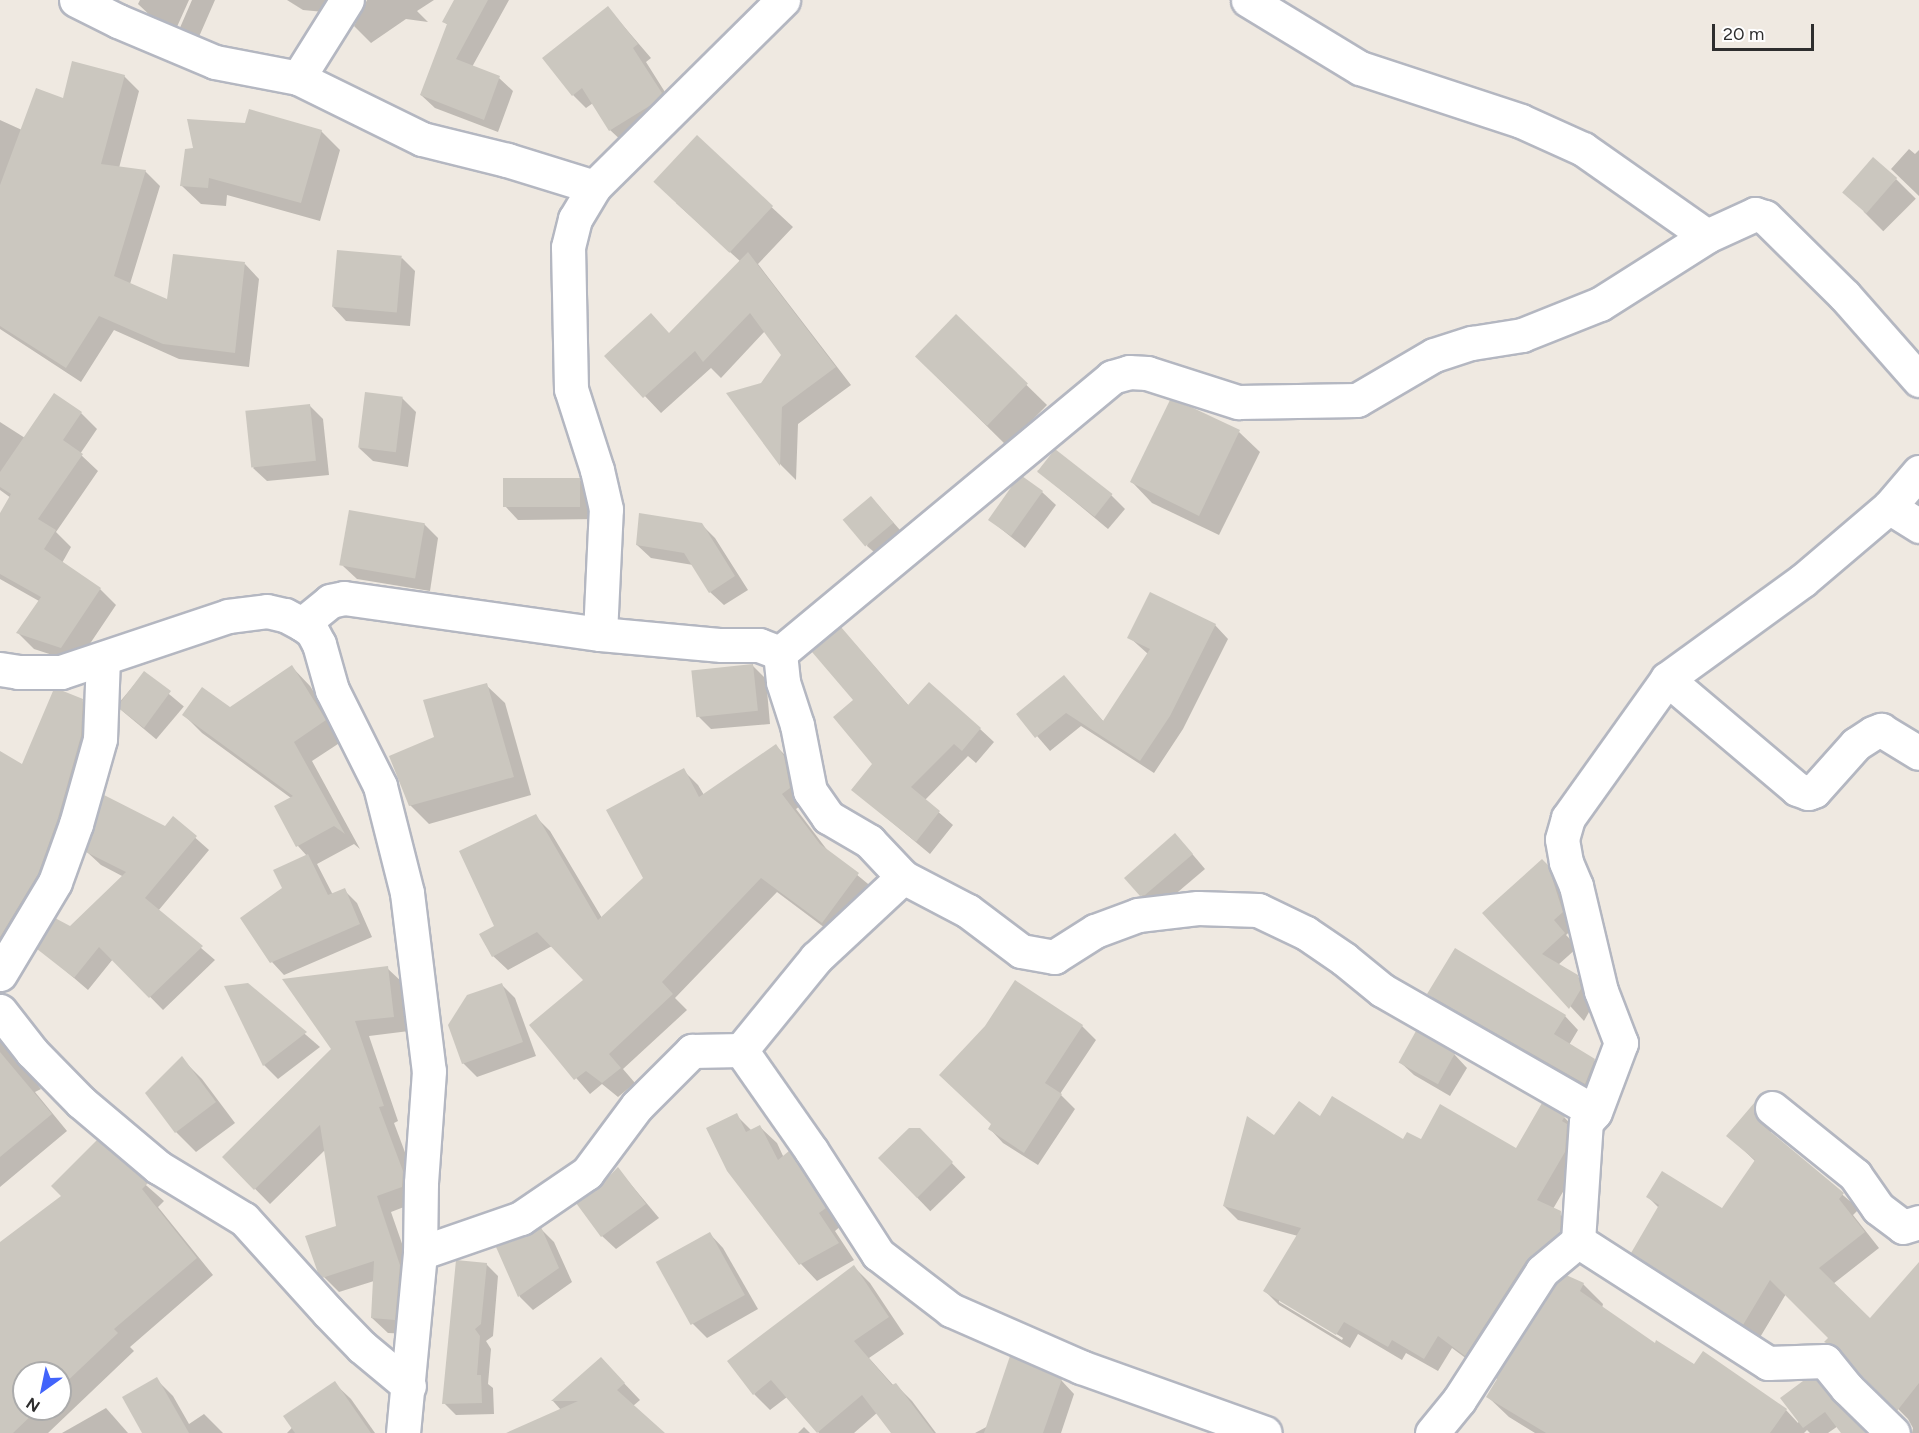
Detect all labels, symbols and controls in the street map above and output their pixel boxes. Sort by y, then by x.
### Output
scale bar [1715,12,1817,50]
text: 20 m [1723,23,1764,45]
north arrow [12,1361,72,1421]
text: N [23,1394,43,1416]

